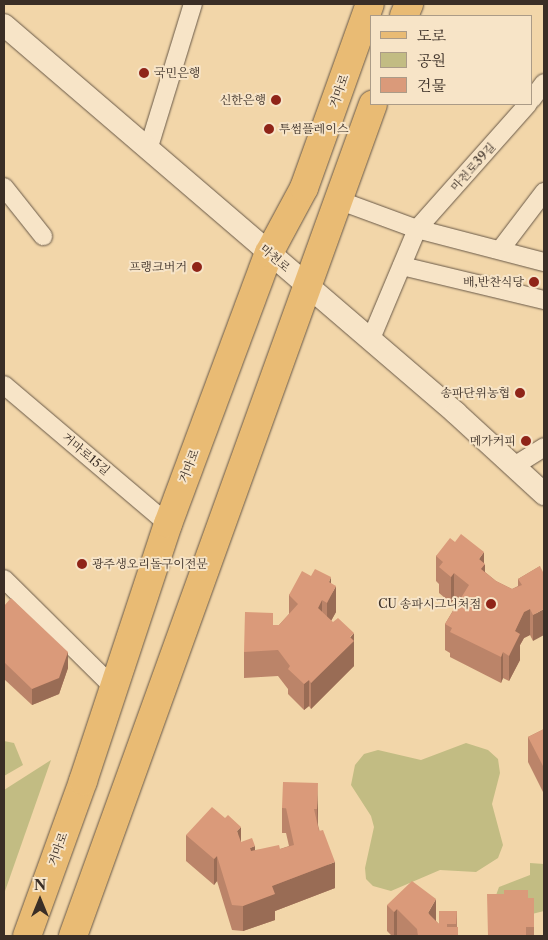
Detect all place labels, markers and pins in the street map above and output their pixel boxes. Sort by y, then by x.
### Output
place label: 국민은행 [154,66,200,80]
marker: 국민은행 [138,67,150,79]
place label: 신한은행 [220,93,266,107]
marker: 신한은행 [270,94,282,106]
place label: 투썸플레이스 [279,122,349,136]
marker: 투썸플레이스 [263,123,275,135]
place label: 프랭크버거 [129,260,187,274]
marker: 프랭크버거 [191,261,203,273]
place label: 배,반찬식당 [463,275,524,289]
marker: 배,반찬식당 [528,276,540,288]
place label: 송파단위농협 [440,386,510,400]
marker: 송파단위농협 [514,387,526,399]
place label: 메가커피 [470,434,516,448]
marker: 메가커피 [520,435,532,447]
place label: 광주생오리돌구이전문 [92,557,208,571]
marker: 광주생오리돌구이전문 [76,558,88,570]
place label: CU 송파시그니처점 [378,597,481,611]
marker: CU 송파시그니처점 [485,598,497,610]

